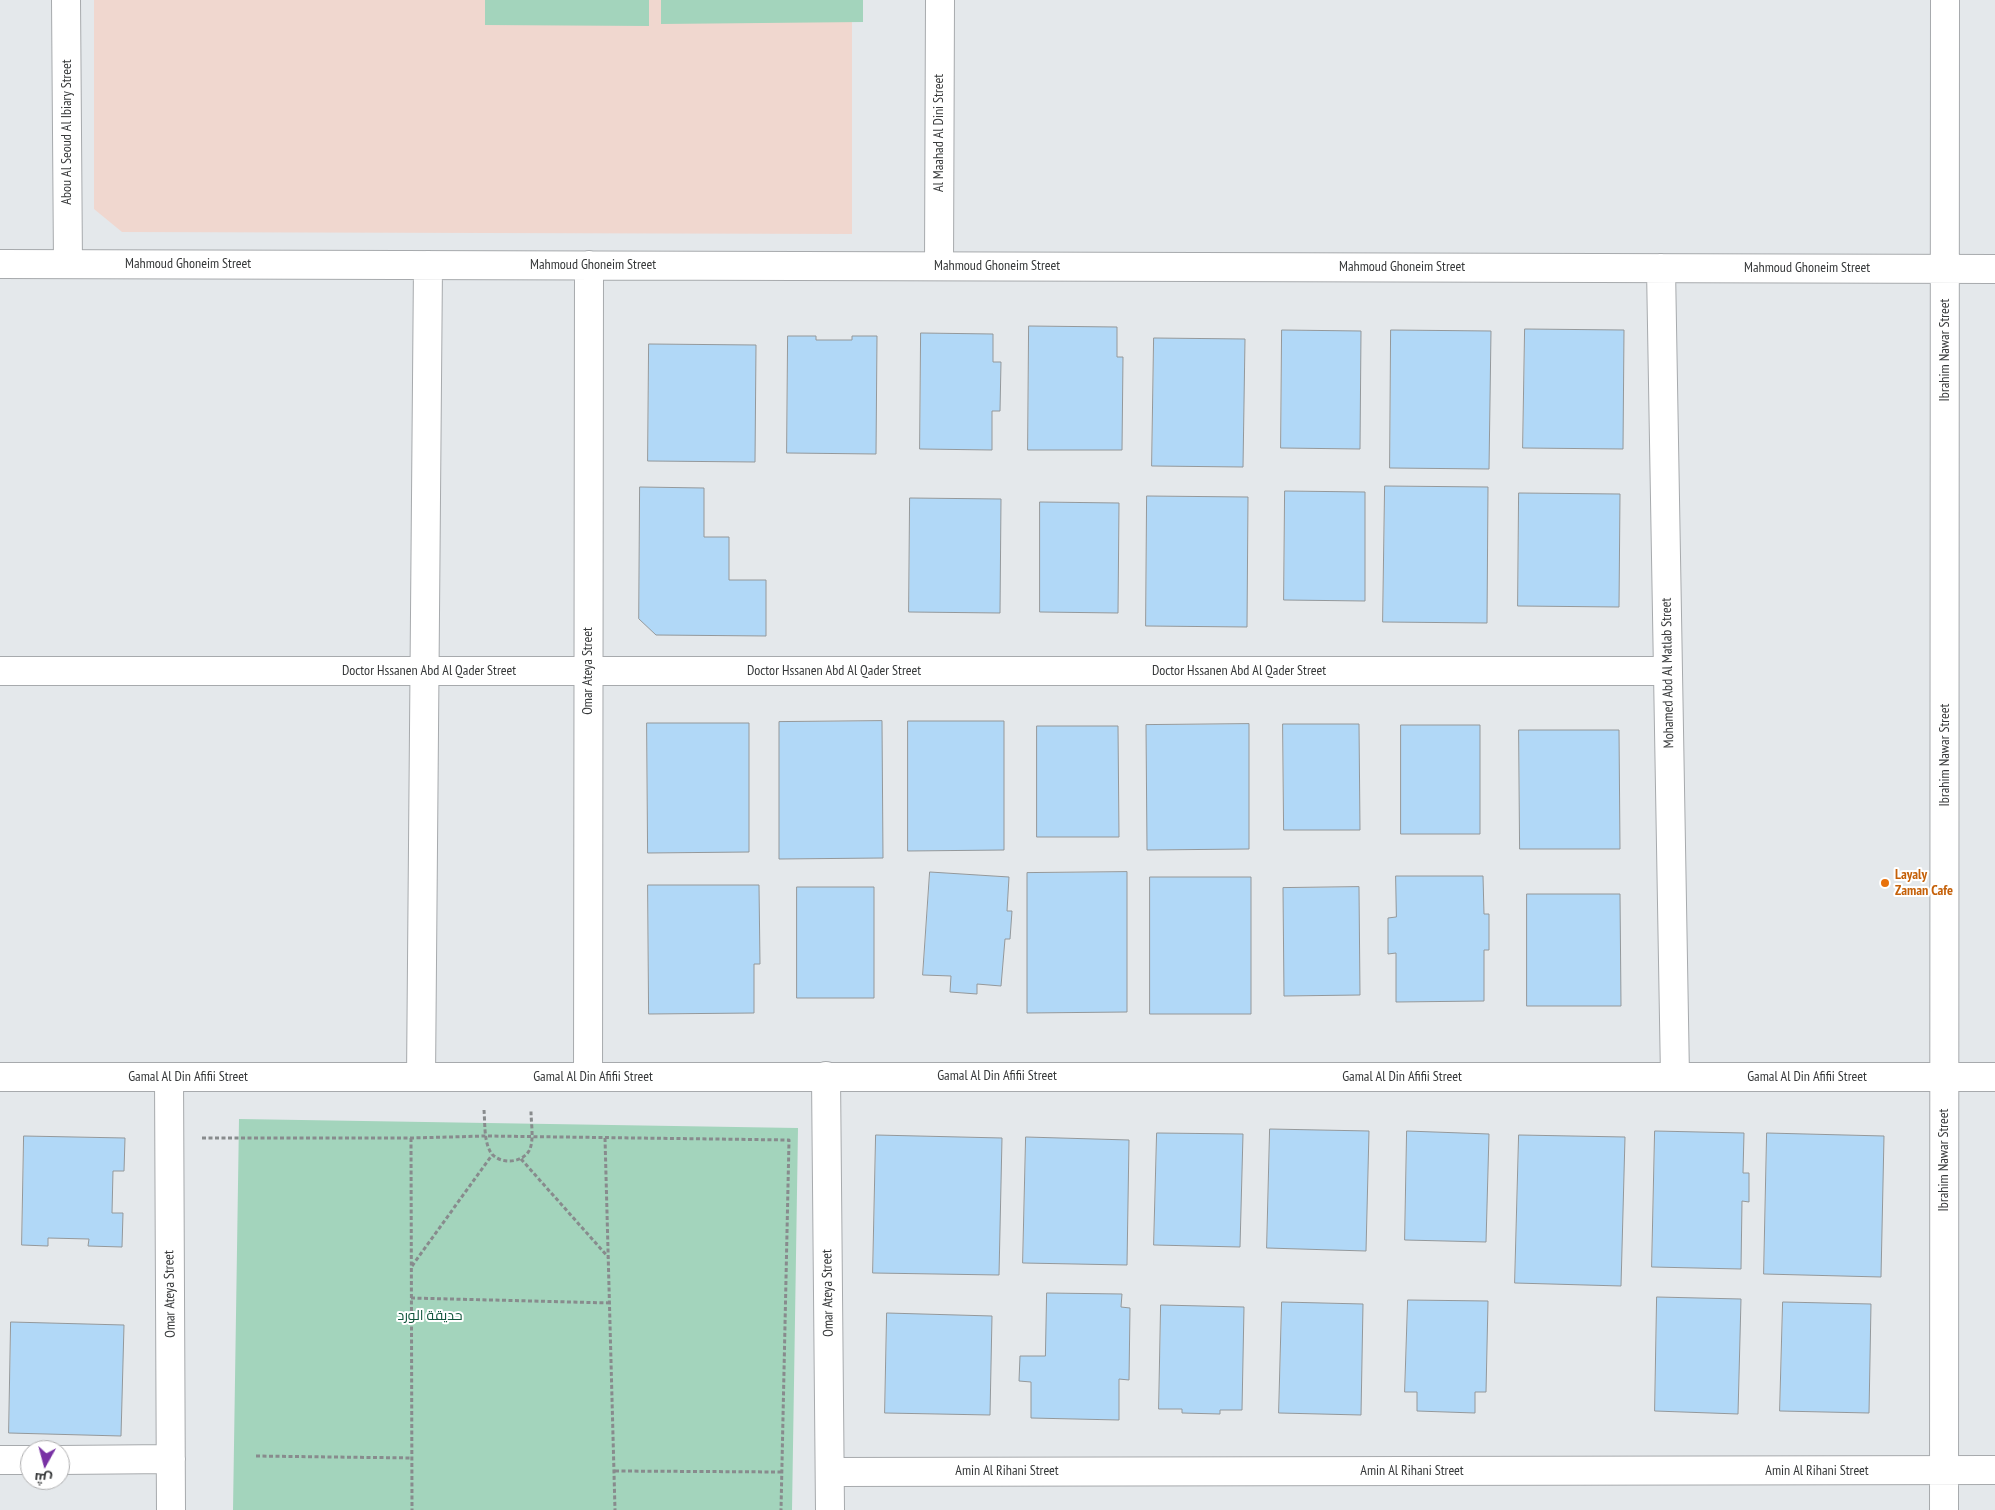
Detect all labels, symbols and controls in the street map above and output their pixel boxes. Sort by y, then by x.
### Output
street label: Abou Al Seoud Al Ibiary Street [59,59,75,205]
street label: Al Maahad Al Dini Street [931,74,947,192]
street label: Mahmoud Ghoneim Street [125,256,251,272]
street label: Mahmoud Ghoneim Street [530,257,656,273]
street label: Mahmoud Ghoneim Street [934,258,1060,274]
street label: Mahmoud Ghoneim Street [1339,259,1465,275]
street label: Mahmoud Ghoneim Street [1744,260,1870,276]
street label: Ibrahim Nawar Street [1937,299,1953,401]
street label: Mohamed Abd Al Matlab Street [1658,598,1678,748]
street label: Omar Ateya Street [580,627,596,715]
street label: Doctor Hssanen Abd Al Qader Street [342,663,516,679]
street label: Doctor Hssanen Abd Al Qader Street [747,663,921,679]
street label: Doctor Hssanen Abd Al Qader Street [1152,663,1326,679]
street label: Ibrahim Nawar Street [1937,704,1953,806]
place label: Layaly Zaman Cafe [1895,867,1953,900]
marker: Layaly Zaman Cafe [1879,877,1891,889]
street label: Gamal Al Din Afifii Street [937,1068,1057,1084]
street label: Gamal Al Din Afifii Street [128,1069,248,1085]
street label: Gamal Al Din Afifii Street [533,1069,653,1085]
street label: Gamal Al Din Afifii Street [1342,1069,1462,1085]
street label: Gamal Al Din Afifii Street [1747,1069,1867,1085]
street label: Ibrahim Nawar Street [1936,1109,1952,1211]
street label: Omar Ateya Street [819,1249,837,1337]
street label: Omar Ateya Street [161,1250,179,1338]
park label: حديقة الورد [397,1308,463,1324]
north arrow [20,1440,70,1490]
street label: Amin Al Rihani Street [955,1463,1059,1479]
street label: Amin Al Rihani Street [1360,1463,1464,1479]
street label: Amin Al Rihani Street [1765,1463,1869,1479]
text: ش [33,1469,53,1489]

